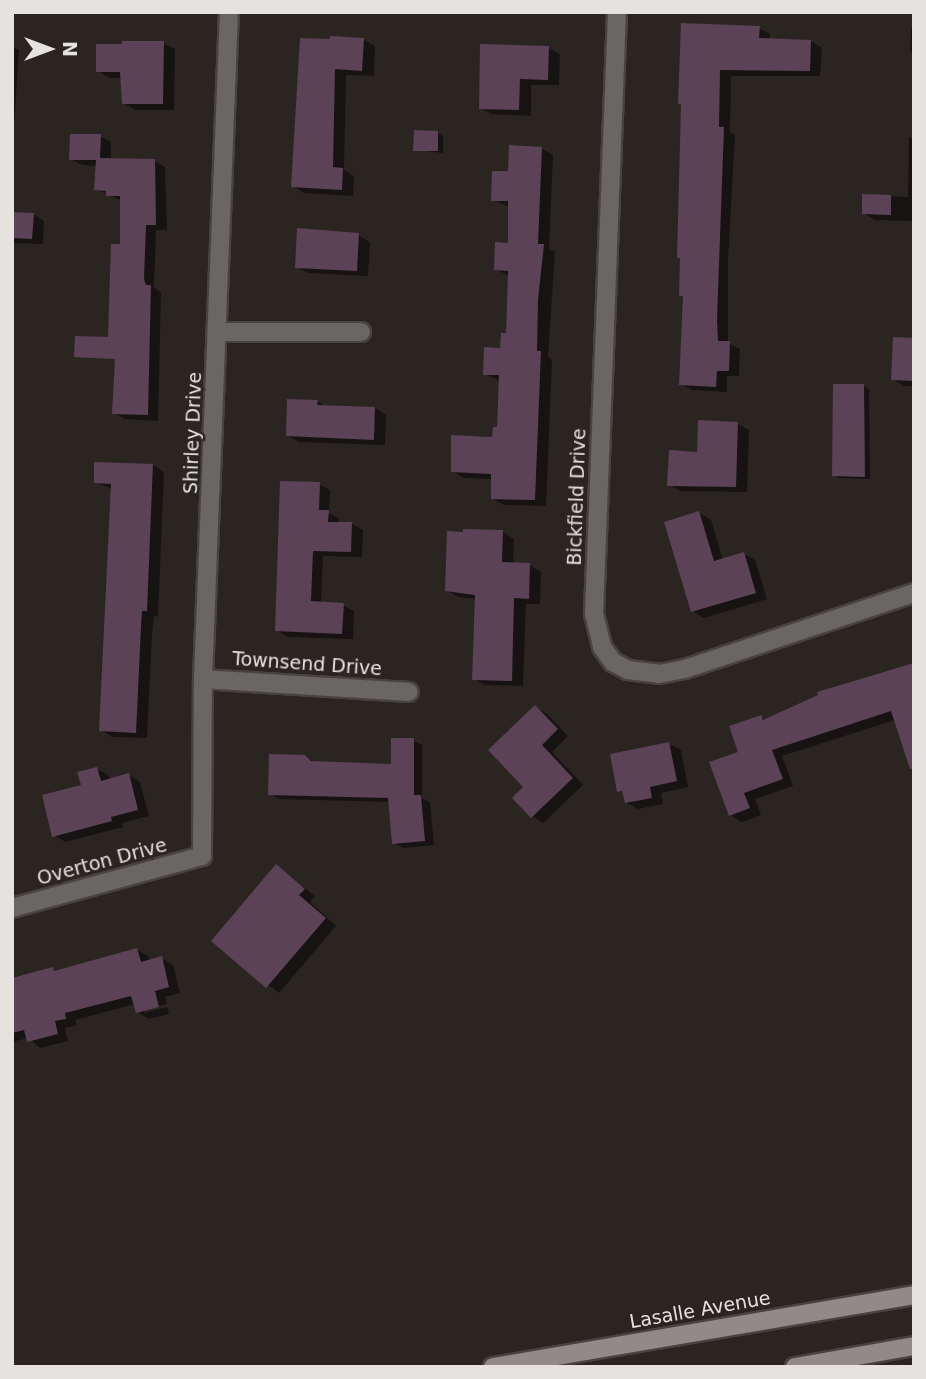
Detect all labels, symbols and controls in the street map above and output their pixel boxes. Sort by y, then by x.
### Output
north arrow [14,14,84,84]
text: N [59,41,81,57]
street label: Shirley Drive [179,372,207,494]
street label: Bickfield Drive [563,428,591,566]
street label: Townsend Drive [231,647,383,681]
street label: Overton Drive [35,834,169,890]
street label: Lasalle Avenue [628,1286,772,1334]

